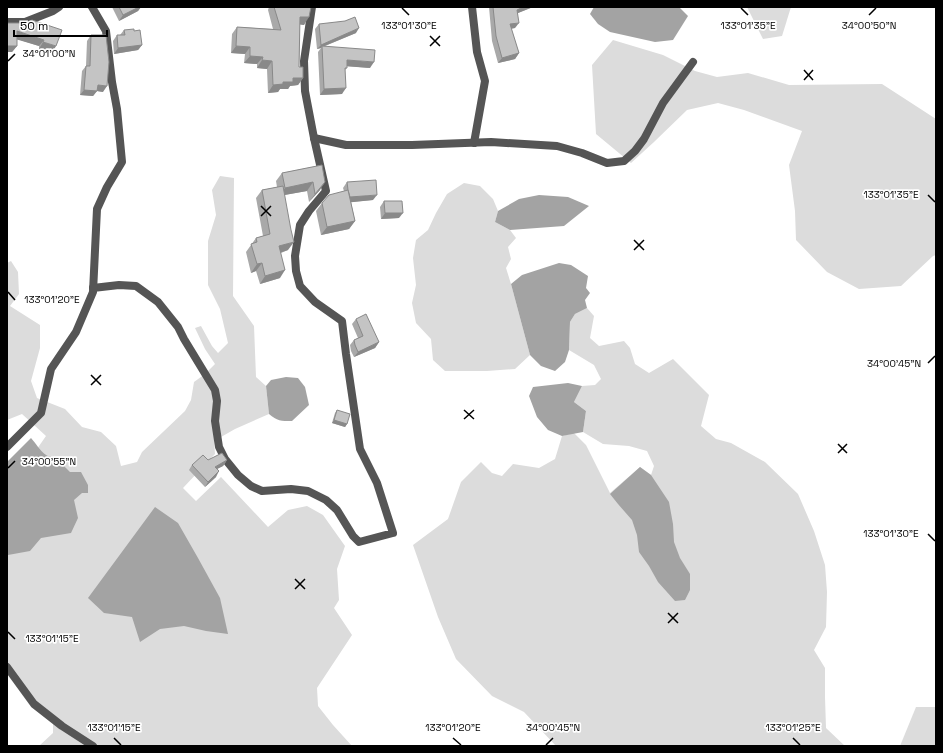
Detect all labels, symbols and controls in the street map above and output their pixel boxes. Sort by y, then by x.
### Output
scale bar [14,12,107,38]
text: 50 m [20,18,48,34]
text: 133°01'30"E [381,19,437,32]
text: 133°01'35"E [720,19,776,32]
text: 34°00'50"N [842,19,896,32]
text: 34°01'00"N [23,47,75,60]
text: 133°01'35"E [863,188,919,201]
text: 133°01'20"E [24,293,80,306]
text: 34°00'45"N [867,357,921,370]
text: 34°00'55"N [22,455,76,468]
text: 133°01'30"E [863,527,919,540]
text: 133°01'15"E [25,632,79,645]
text: 133°01'15"E [87,721,141,734]
text: 133°01'20"E [425,721,481,734]
text: 34°00'45"N [526,721,580,734]
text: 133°01'25"E [765,721,821,734]

